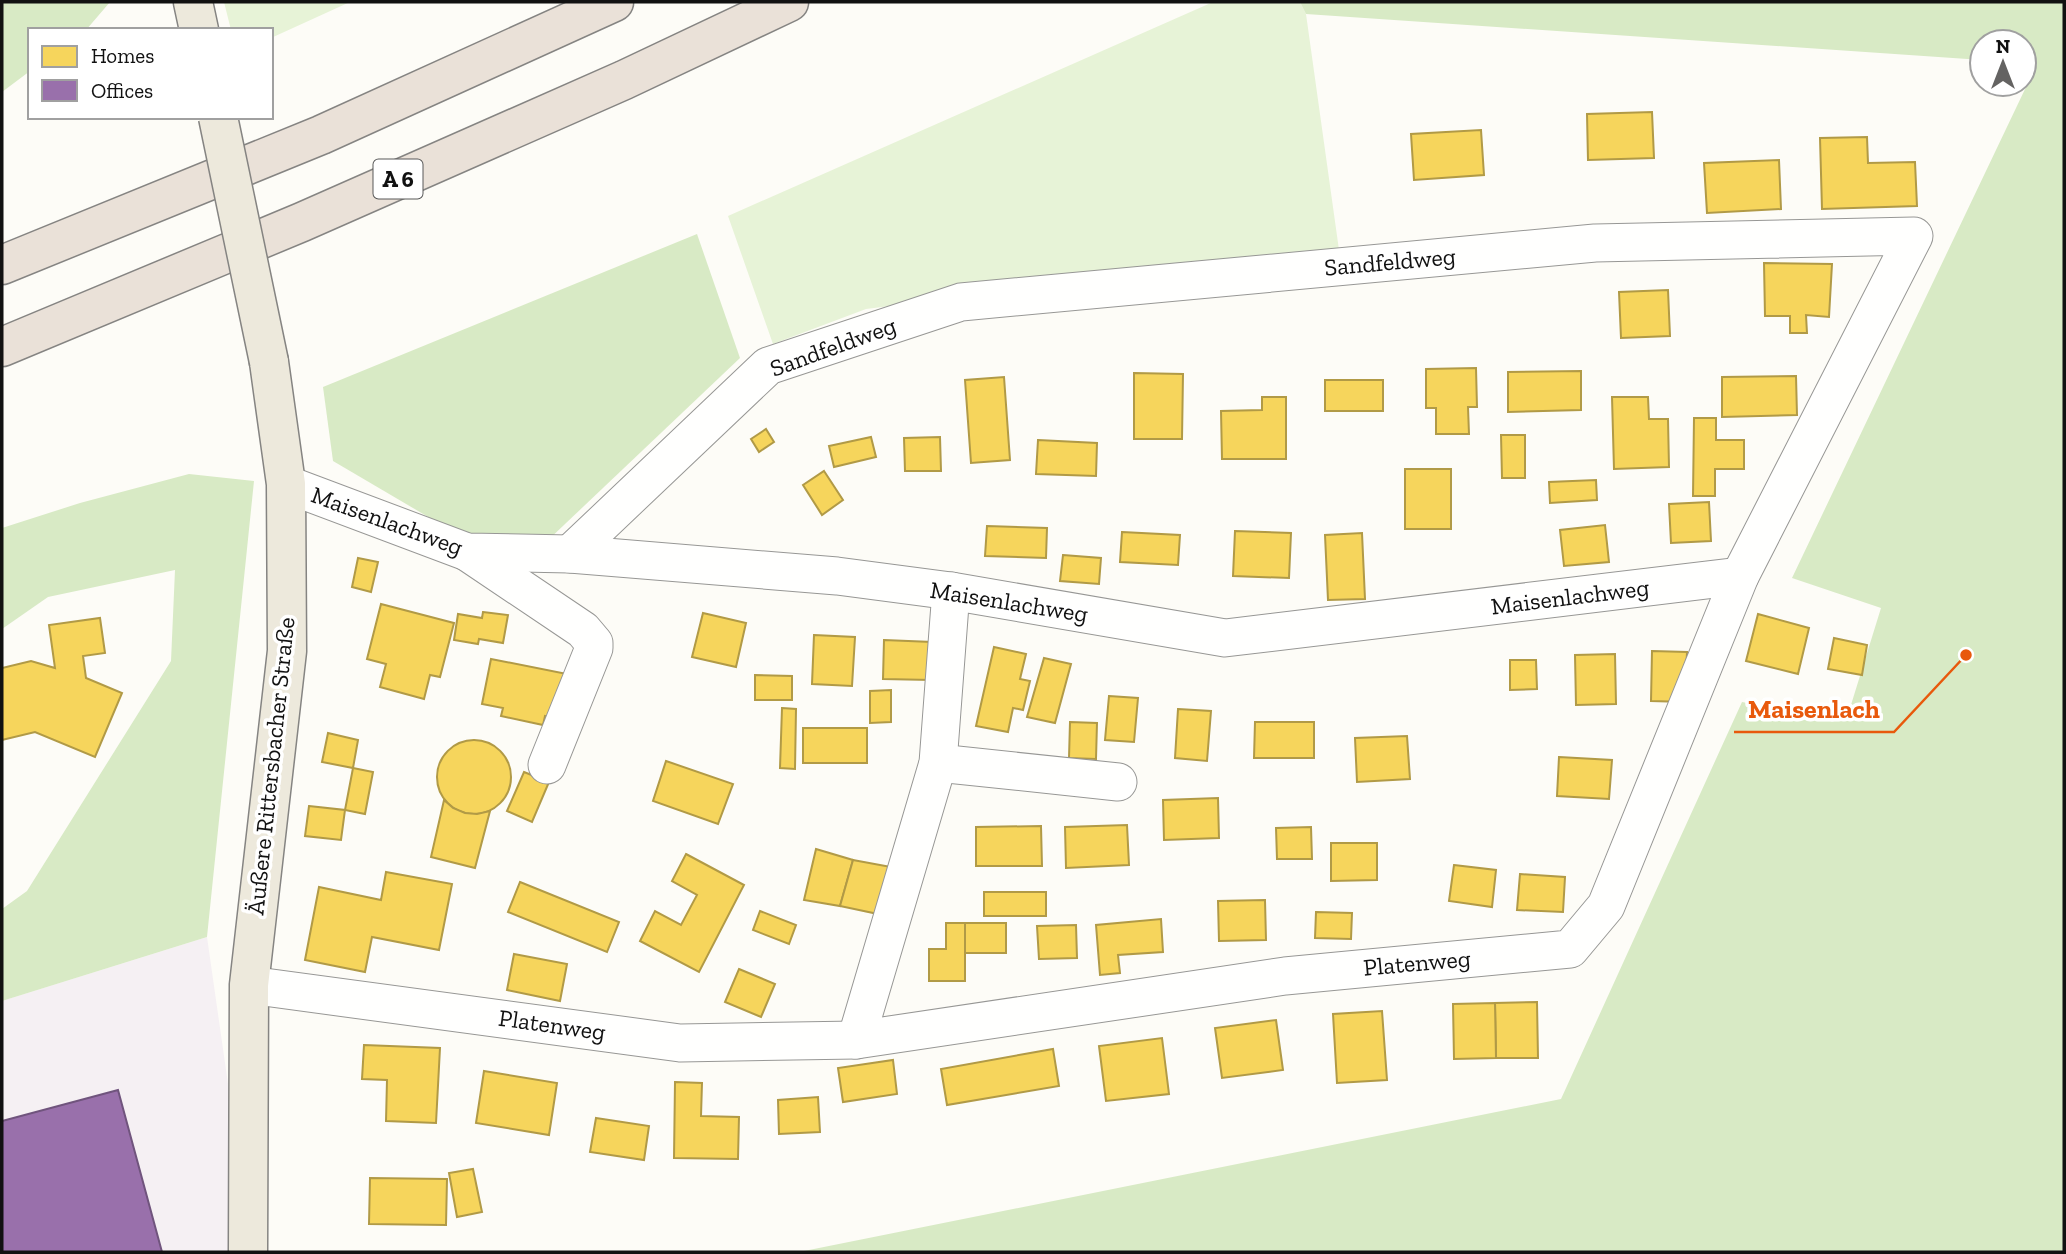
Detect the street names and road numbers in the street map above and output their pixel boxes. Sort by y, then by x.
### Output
road number: A 6 [374,160,422,198]
street label: Sandfeldweg [1323,241,1457,282]
street label: Sandfeldweg [766,310,900,383]
street label: Maisenlachweg [307,480,467,561]
street label: Maisenlachweg [1489,572,1651,621]
street label: Maisenlachweg [928,575,1090,628]
street label: Äußere Rittersbacher Straße [240,616,301,916]
street label: Platenweg [1362,943,1472,982]
street label: Platenweg [497,1003,607,1046]

